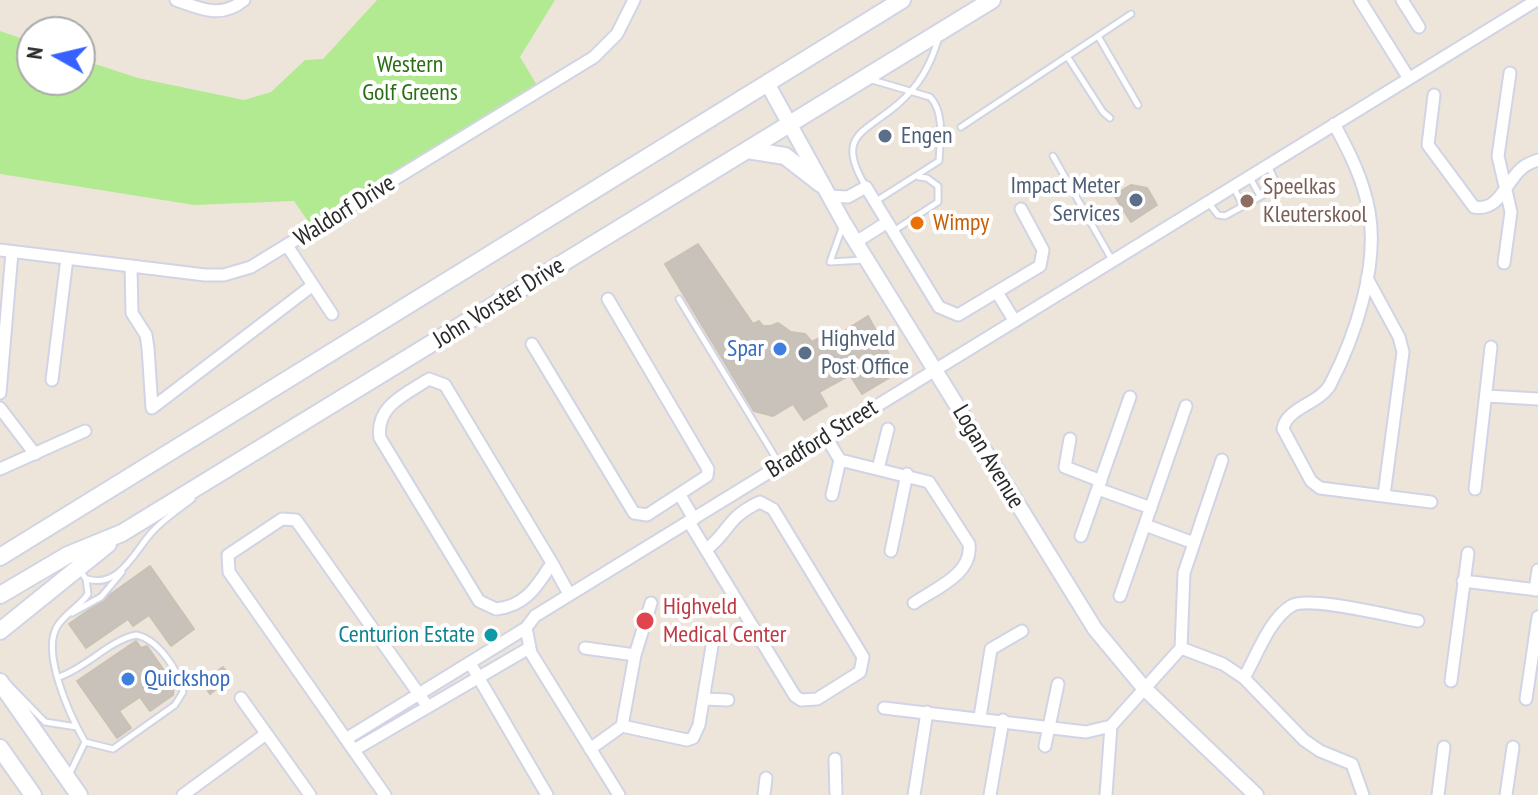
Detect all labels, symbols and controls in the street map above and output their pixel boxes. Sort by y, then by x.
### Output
north arrow [16,16,96,96]
text: N [20,45,49,61]
park label: Western Golf Greens [362,51,458,107]
place label: Engen [901,122,953,150]
marker: Engen [876,127,894,145]
street label: Waldorf Drive [290,169,400,253]
place label: Impact Meter Services [1010,172,1120,228]
place label: Speelkas Kleuterskool [1263,173,1367,229]
marker: Impact Meter Services [1127,191,1145,209]
marker: Speelkas Kleuterskool [1238,192,1256,210]
place label: Wimpy [933,209,989,237]
marker: Wimpy [908,214,926,232]
street label: John Vorster Drive [428,251,570,355]
place label: Highveld Post Office [821,325,909,381]
place label: Spar [727,335,764,363]
marker: Spar [771,340,789,358]
marker: Highveld Post Office [796,344,814,362]
street label: Bradford Street [761,393,883,485]
street label: Logan Avenue [946,400,1030,514]
place label: Highveld Medical Center [663,593,786,649]
marker: Highveld Medical Center [634,610,656,632]
place label: Centurion Estate [339,621,475,649]
marker: Centurion Estate [482,626,500,644]
place label: Quickshop [144,665,230,693]
marker: Quickshop [119,670,137,688]

